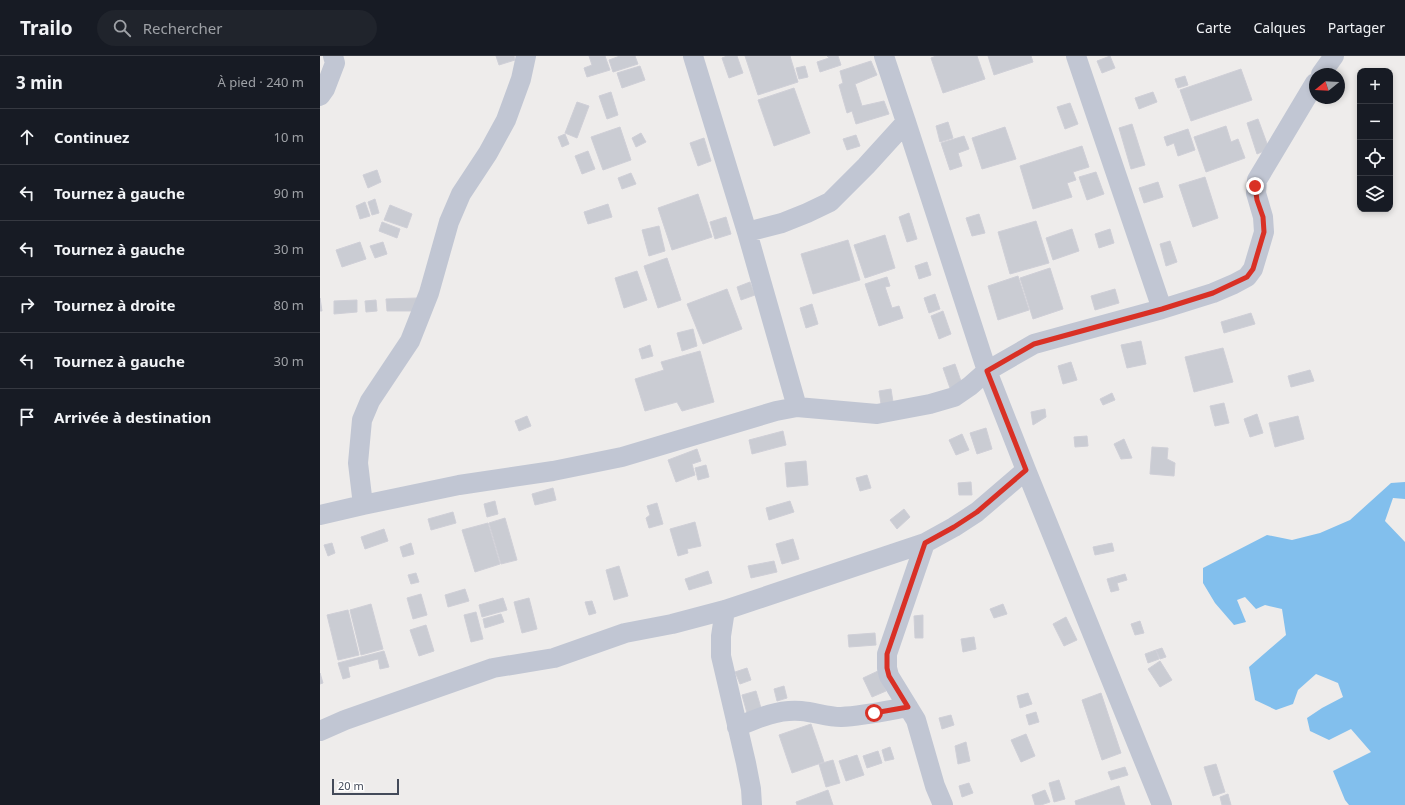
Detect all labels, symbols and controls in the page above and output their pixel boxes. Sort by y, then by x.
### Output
search box [97,10,377,46]
text: Trailo [20,15,73,41]
icon: search [111,17,133,39]
text: Rechercher [143,18,222,38]
text: Carte [1196,18,1232,37]
text: Calques [1254,18,1306,37]
text: Partager [1328,18,1385,37]
north arrow [1309,68,1345,104]
map controls [1357,68,1393,212]
button: + [1357,68,1393,104]
text: 3 min [16,71,63,94]
text: À pied · 240 m [218,73,304,91]
button: − [1357,104,1393,140]
icon: ahead [16,126,38,148]
text: Continuez [54,127,129,147]
text: 10 m [274,128,304,146]
button: locate [1357,140,1393,176]
button: layers [1357,176,1393,212]
route end [1246,177,1264,195]
icon: left [16,182,38,204]
text: Tournez à gauche [54,183,185,203]
text: 90 m [274,184,304,202]
icon: left [16,238,38,260]
text: Tournez à gauche [54,239,185,259]
text: 30 m [274,240,304,258]
icon: right [16,294,38,316]
text: Tournez à droite [54,295,175,315]
text: 80 m [274,296,304,314]
icon: left [16,350,38,372]
text: Tournez à gauche [54,351,185,371]
text: 30 m [274,352,304,370]
icon: arrive [16,406,38,428]
text: Arrivée à destination [54,407,211,427]
route start [865,704,883,722]
scale bar [332,777,399,796]
text: 20 m [338,778,364,793]

